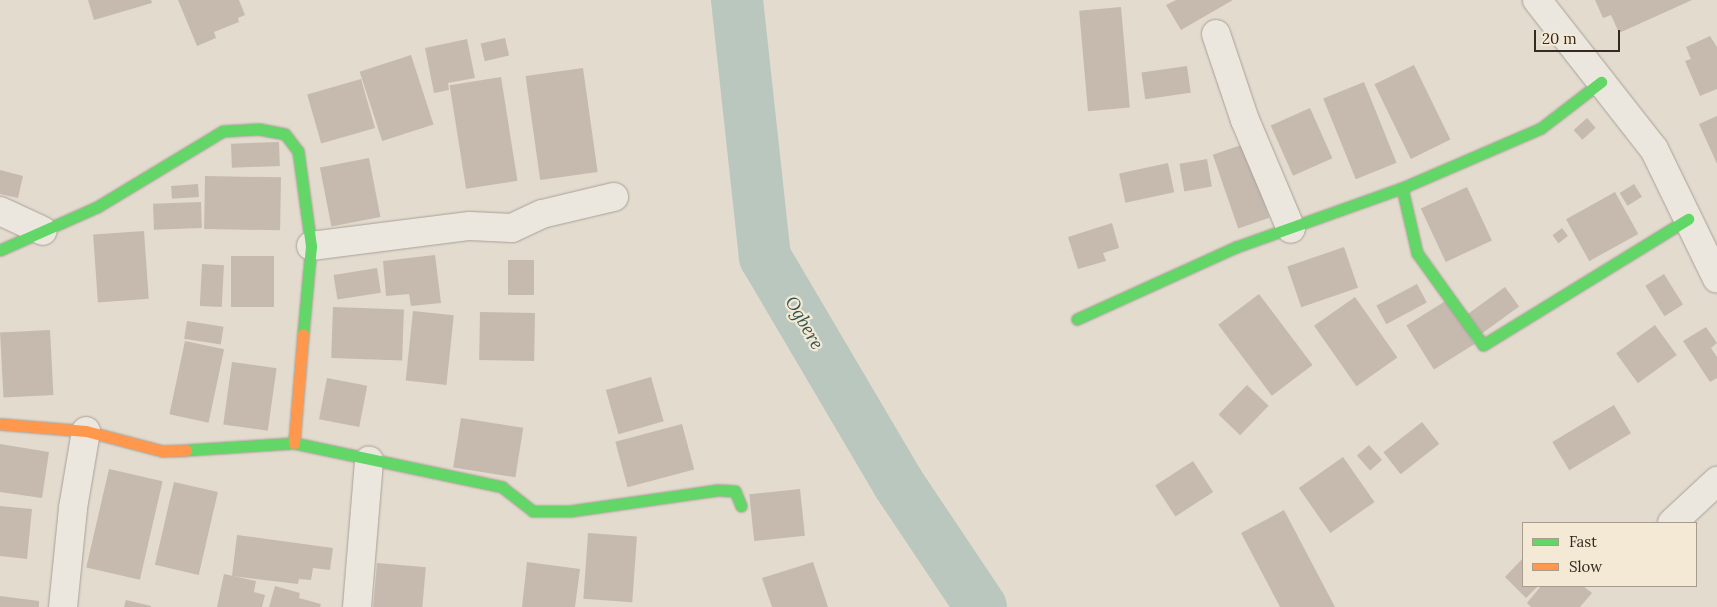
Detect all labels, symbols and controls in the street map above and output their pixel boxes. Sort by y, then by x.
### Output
scale bar [1537,20,1623,52]
text: 20 m [1542,29,1577,48]
water label: Ogbere [780,293,828,353]
legend [1522,522,1697,587]
text: Fast [1569,532,1597,551]
text: Slow [1569,557,1602,576]

